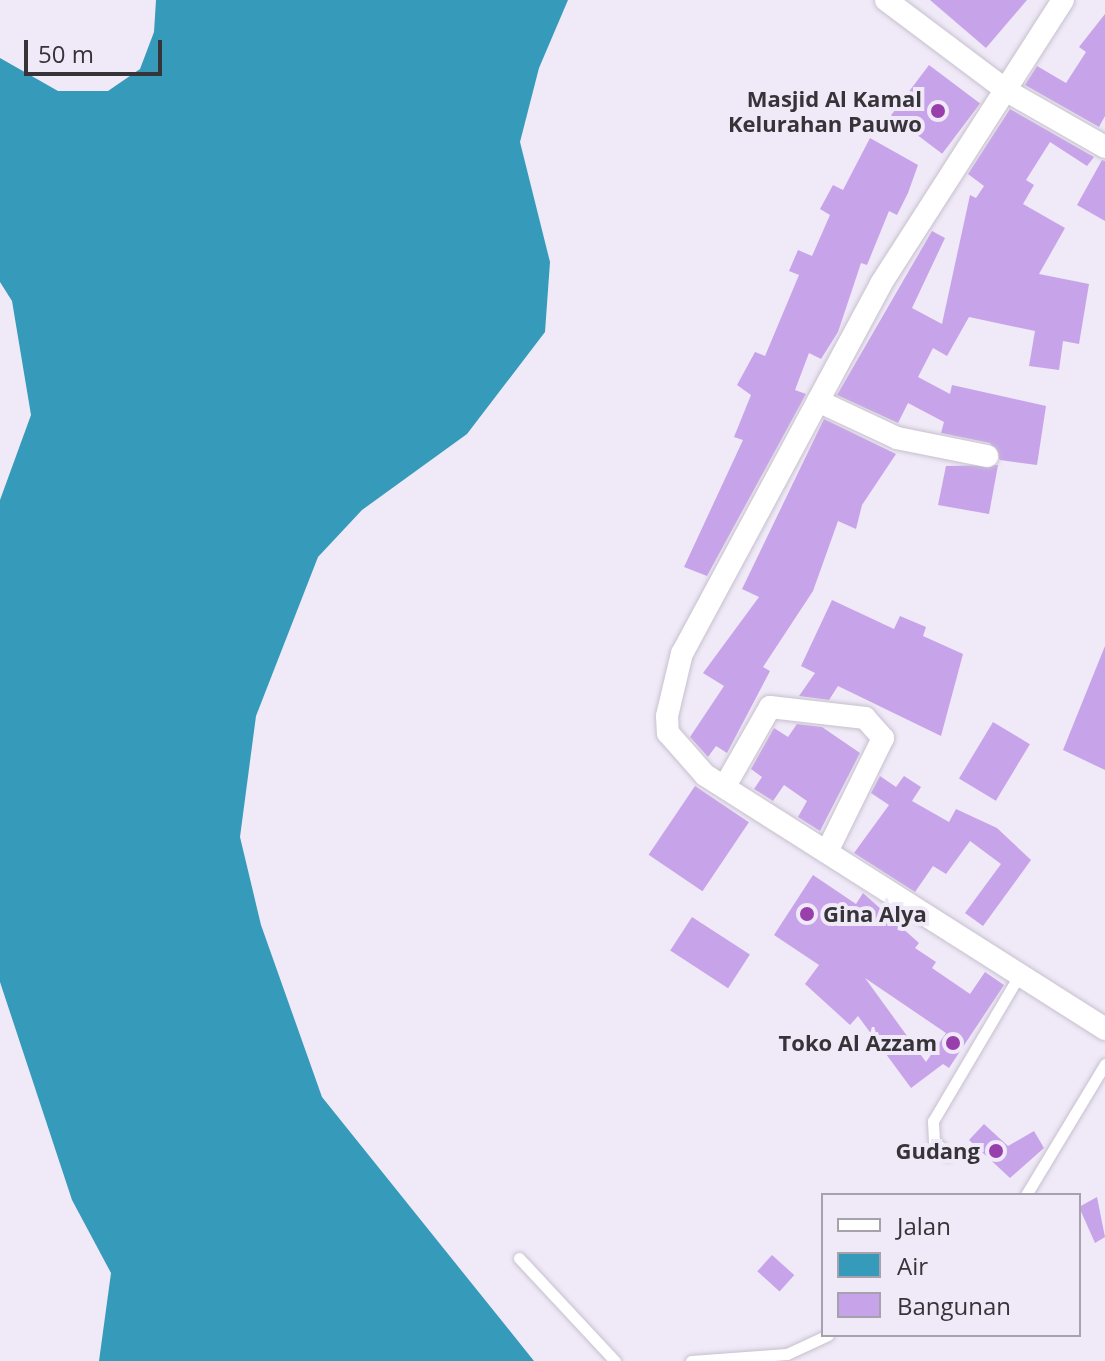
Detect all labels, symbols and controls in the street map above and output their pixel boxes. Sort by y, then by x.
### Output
scale bar [28,24,166,74]
text: 50 m [38,37,94,70]
place label: Masjid Al Kamal Kelurahan Pauwo [728,85,922,136]
marker: Masjid Al Kamal Kelurahan Pauwo [929,102,947,120]
place label: Gina Alya [823,901,927,927]
marker: Gina Alya [798,905,816,923]
place label: Toko Al Azzam [779,1030,937,1056]
marker: Toko Al Azzam [944,1034,962,1052]
place label: Gudang [896,1138,980,1164]
marker: Gudang [987,1142,1005,1160]
legend [821,1193,1081,1337]
text: Jalan [897,1209,951,1242]
text: Air [897,1249,928,1282]
text: Bangunan [897,1289,1011,1322]

